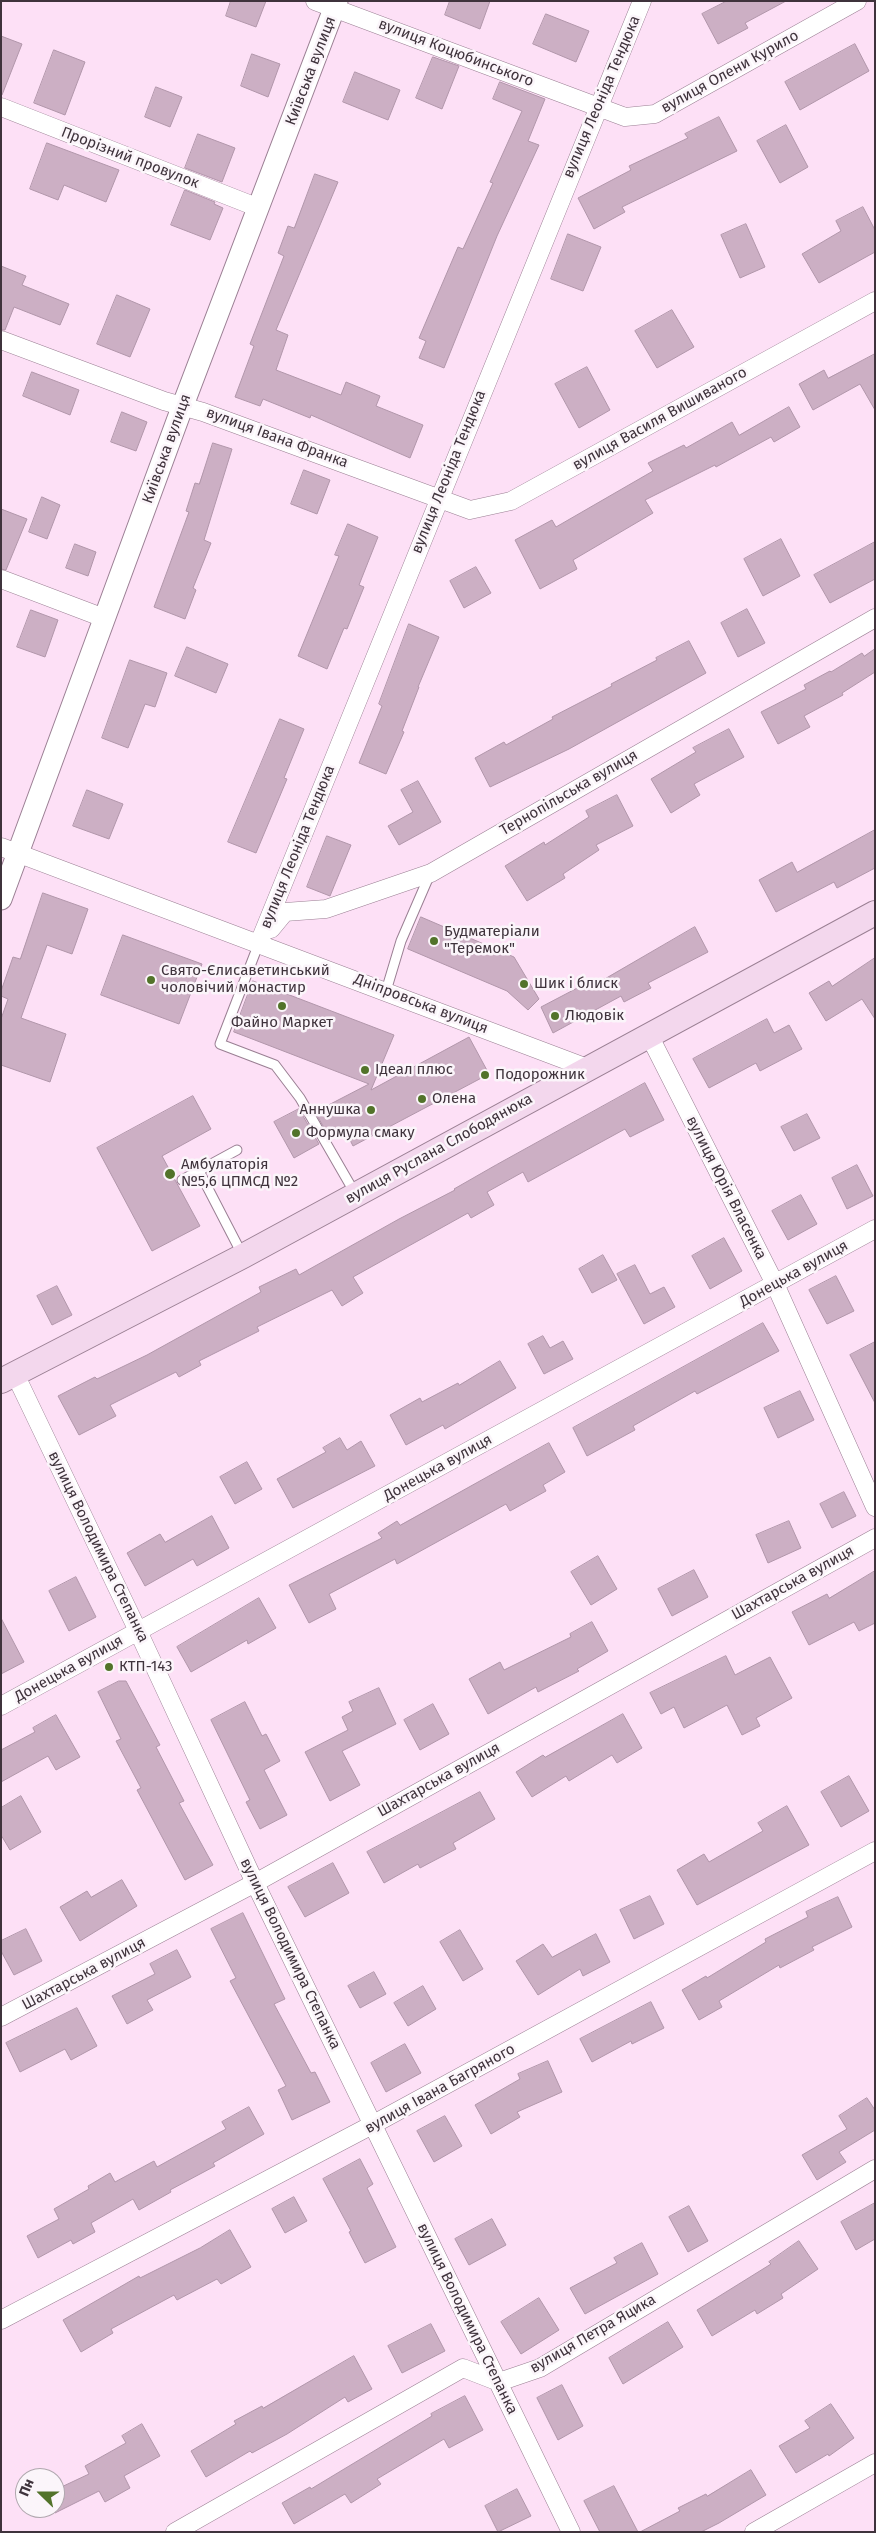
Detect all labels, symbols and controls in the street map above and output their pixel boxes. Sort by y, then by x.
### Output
street label: вулиця Леоніда Тендюка [560,13,644,181]
street label: Київська вулиця [282,14,340,128]
street label: вулиця Коцюбинського [376,15,536,91]
street label: вулиця Олени Курило [658,27,802,117]
street label: Прорізний провулок [58,123,202,193]
street label: вулиця Василя Вишиваного [570,364,750,474]
street label: вулиця Леоніда Тендюка [408,388,490,556]
street label: Київська вулиця [139,392,195,506]
street label: вулиця Івана Франка [204,404,350,472]
street label: Тернопільська вулиця [497,746,641,840]
street label: вулиця Леоніда Тендюка [257,763,339,931]
place label: Будматеріали "Теремок" [444,923,540,958]
marker: Будматеріали "Теремок" [428,935,440,947]
place label: Свято-Єлисаветинський чоловічий монастир [161,962,330,997]
street label: Дніпровська вулиця [352,970,490,1038]
marker: Свято-Єлисаветинський чоловічий монастир [145,974,157,986]
place label: Шик і блиск [534,975,618,993]
marker: Шик і блиск [518,978,530,990]
marker: Файно Маркет [276,1000,288,1012]
place label: Людовік [565,1007,624,1025]
marker: Людовік [549,1010,561,1022]
place label: Файно Маркет [231,1014,333,1032]
place label: Ідеал плюс [375,1061,453,1079]
marker: Ідеал плюс [359,1064,371,1076]
place label: Подорожник [495,1066,585,1084]
marker: Подорожник [479,1069,491,1081]
street label: вулиця Руслана Слободянюка [342,1090,536,1208]
place label: Олена [432,1090,476,1108]
marker: Олена [416,1093,428,1105]
place label: Аннушка [300,1101,361,1119]
marker: Аннушка [365,1104,377,1116]
street label: вулиця Юрія Власенка [682,1113,770,1263]
place label: Формула смаку [306,1124,415,1142]
marker: Формула смаку [290,1127,302,1139]
place label: Амбулаторія №5,6 ЦПМСД №2 [181,1156,298,1191]
marker: Амбулаторія №5,6 ЦПМСД №2 [163,1167,177,1181]
street label: Донецька вулиця [737,1237,851,1311]
street label: Донецька вулиця [381,1431,495,1505]
street label: вулиця Володимира Степанка [44,1449,152,1645]
street label: Шахтарська вулиця [729,1542,857,1624]
street label: Донецька вулиця [12,1632,126,1706]
place label: КТП-143 [119,1658,172,1676]
marker: КТП-143 [103,1661,115,1673]
street label: Шахтарська вулиця [375,1739,503,1821]
street label: вулиця Володимира Степанка [236,1856,344,2052]
street label: Шахтарська вулиця [19,1934,149,2014]
street label: вулиця Івана Багряного [362,2040,518,2138]
street label: вулиця Володимира Степанка [413,2221,521,2417]
street label: вулиця Петра Яцика [527,2291,659,2377]
north arrow [15,2468,65,2518]
text: Пн [15,2476,38,2499]

